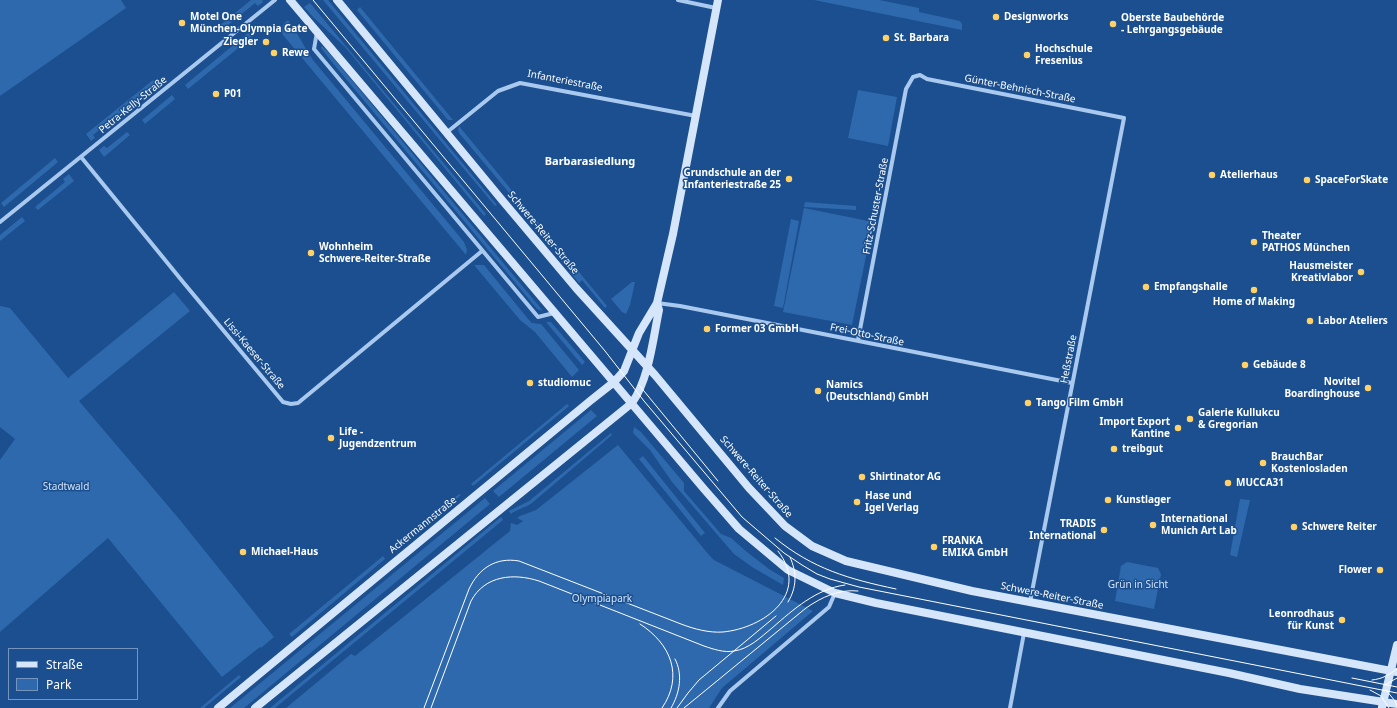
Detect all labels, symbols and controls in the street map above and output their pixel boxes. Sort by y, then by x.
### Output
place label: Motel One München-Olympia Gate [190,11,308,34]
place label: Designworks [1004,11,1069,23]
marker: Designworks [991,12,1001,22]
place label: Oberste Baubehörde - Lehrgangsgebäude [1121,12,1224,36]
marker: Motel One München-Olympia Gate [177,18,187,28]
marker: Oberste Baubehörde - Lehrgangsgebäude [1108,19,1118,29]
place label: St. Barbara [894,32,949,44]
marker: St. Barbara [881,33,891,43]
place label: Ziegler [224,36,258,48]
marker: Ziegler [261,37,271,47]
place label: Hochschule Fresenius [1035,43,1093,66]
place label: Rewe [282,47,309,59]
marker: Rewe [269,48,279,58]
marker: Hochschule Fresenius [1022,50,1032,60]
street label: Infanteriestraße [526,68,604,94]
street label: Günter-Behnisch-Straße [963,72,1077,106]
street label: Petra-Kelly-Straße [97,74,169,136]
place label: P01 [224,88,242,100]
marker: P01 [211,89,221,99]
district label: Barbarasiedlung [545,155,635,169]
street label: Fritz-Schuster-Straße [861,157,891,255]
place label: Grundschule an der Infanteriestraße 25 [683,167,781,190]
place label: Atelierhaus [1220,169,1278,181]
marker: Atelierhaus [1207,170,1217,180]
marker: Grundschule an der Infanteriestraße 25 [784,174,794,184]
place label: SpaceForSkate [1315,174,1388,186]
marker: SpaceForSkate [1302,175,1312,185]
street label: Schwere-Reiter-Straße [505,189,581,277]
place label: Theater PATHOS München [1262,230,1350,254]
marker: Theater PATHOS München [1249,237,1259,247]
place label: Wohnheim Schwere-Reiter-Straße [319,241,431,264]
marker: Wohnheim Schwere-Reiter-Straße [306,248,316,258]
place label: Hausmeister Kreativlabor [1289,260,1353,284]
marker: Hausmeister Kreativlabor [1356,267,1366,277]
place label: Empfangshalle [1154,281,1228,293]
marker: Empfangshalle [1141,282,1151,292]
marker: Home of Making [1249,285,1259,295]
place label: Home of Making [1213,296,1295,308]
place label: Labor Ateliers [1318,315,1388,327]
street label: Lissi-Kaeser-Straße [221,316,287,392]
marker: Labor Ateliers [1305,316,1315,326]
street label: Frei-Otto-Straße [829,321,905,349]
place label: Former 03 GmbH [715,323,799,335]
marker: Former 03 GmbH [702,324,712,334]
street label: Heßstraße [1058,334,1080,384]
place label: Gebäude 8 [1253,359,1306,371]
marker: Gebäude 8 [1240,360,1250,370]
place label: Novitel Boardinghouse [1284,376,1360,400]
place label: studiomuc [538,377,591,389]
marker: studiomuc [525,378,535,388]
place label: Namics (Deutschland) GmbH [826,379,929,402]
marker: Novitel Boardinghouse [1363,383,1373,393]
marker: Namics (Deutschland) GmbH [813,386,823,396]
place label: Tango Film GmbH [1036,397,1123,409]
marker: Tango Film GmbH [1023,398,1033,408]
place label: Galerie Kullukcu & Gregorian [1198,407,1280,430]
marker: Galerie Kullukcu & Gregorian [1185,414,1195,424]
place label: Import Export Kantine [1100,416,1170,440]
marker: Import Export Kantine [1173,423,1183,433]
place label: Life - Jugendzentrum [339,426,416,450]
marker: Life - Jugendzentrum [326,433,336,443]
street label: Schwere-Reiter-Straße [717,434,795,520]
place label: treibgut [1122,443,1163,455]
marker: treibgut [1109,444,1119,454]
place label: BrauchBar Kostenlosladen [1271,451,1348,474]
marker: BrauchBar Kostenlosladen [1258,458,1268,468]
place label: Shirtinator AG [870,471,941,483]
marker: Shirtinator AG [857,472,867,482]
place label: MUCCA31 [1236,477,1284,489]
marker: MUCCA31 [1223,478,1233,488]
park label: Stadtwald [43,481,89,493]
place label: Hase und Igel Verlag [865,490,919,514]
street label: Ackermannstraße [387,494,459,556]
place label: Kunstlager [1116,494,1171,506]
marker: Kunstlager [1103,495,1113,505]
marker: Hase und Igel Verlag [852,497,862,507]
place label: International Munich Art Lab [1161,513,1237,536]
place label: TRADIS International [1029,518,1096,542]
marker: International Munich Art Lab [1148,520,1158,530]
place label: Schwere Reiter [1302,521,1377,533]
marker: Schwere Reiter [1289,522,1299,532]
marker: TRADIS International [1099,525,1109,535]
place label: FRANKA EMIKA GmbH [942,535,1008,558]
marker: FRANKA EMIKA GmbH [929,542,939,552]
place label: Michael-Haus [251,546,318,558]
marker: Michael-Haus [238,547,248,557]
place label: Flower [1338,564,1372,576]
marker: Flower [1375,565,1385,575]
park label: Grün in Sicht [1108,579,1168,591]
street label: Schwere-Reiter-Straße [1000,580,1104,612]
park label: Olympiapark [572,593,632,605]
place label: Leonrodhaus für Kunst [1269,608,1334,632]
marker: Leonrodhaus für Kunst [1337,615,1347,625]
legend [8,648,138,700]
text: Straße [46,656,83,673]
text: Park [46,676,71,693]

